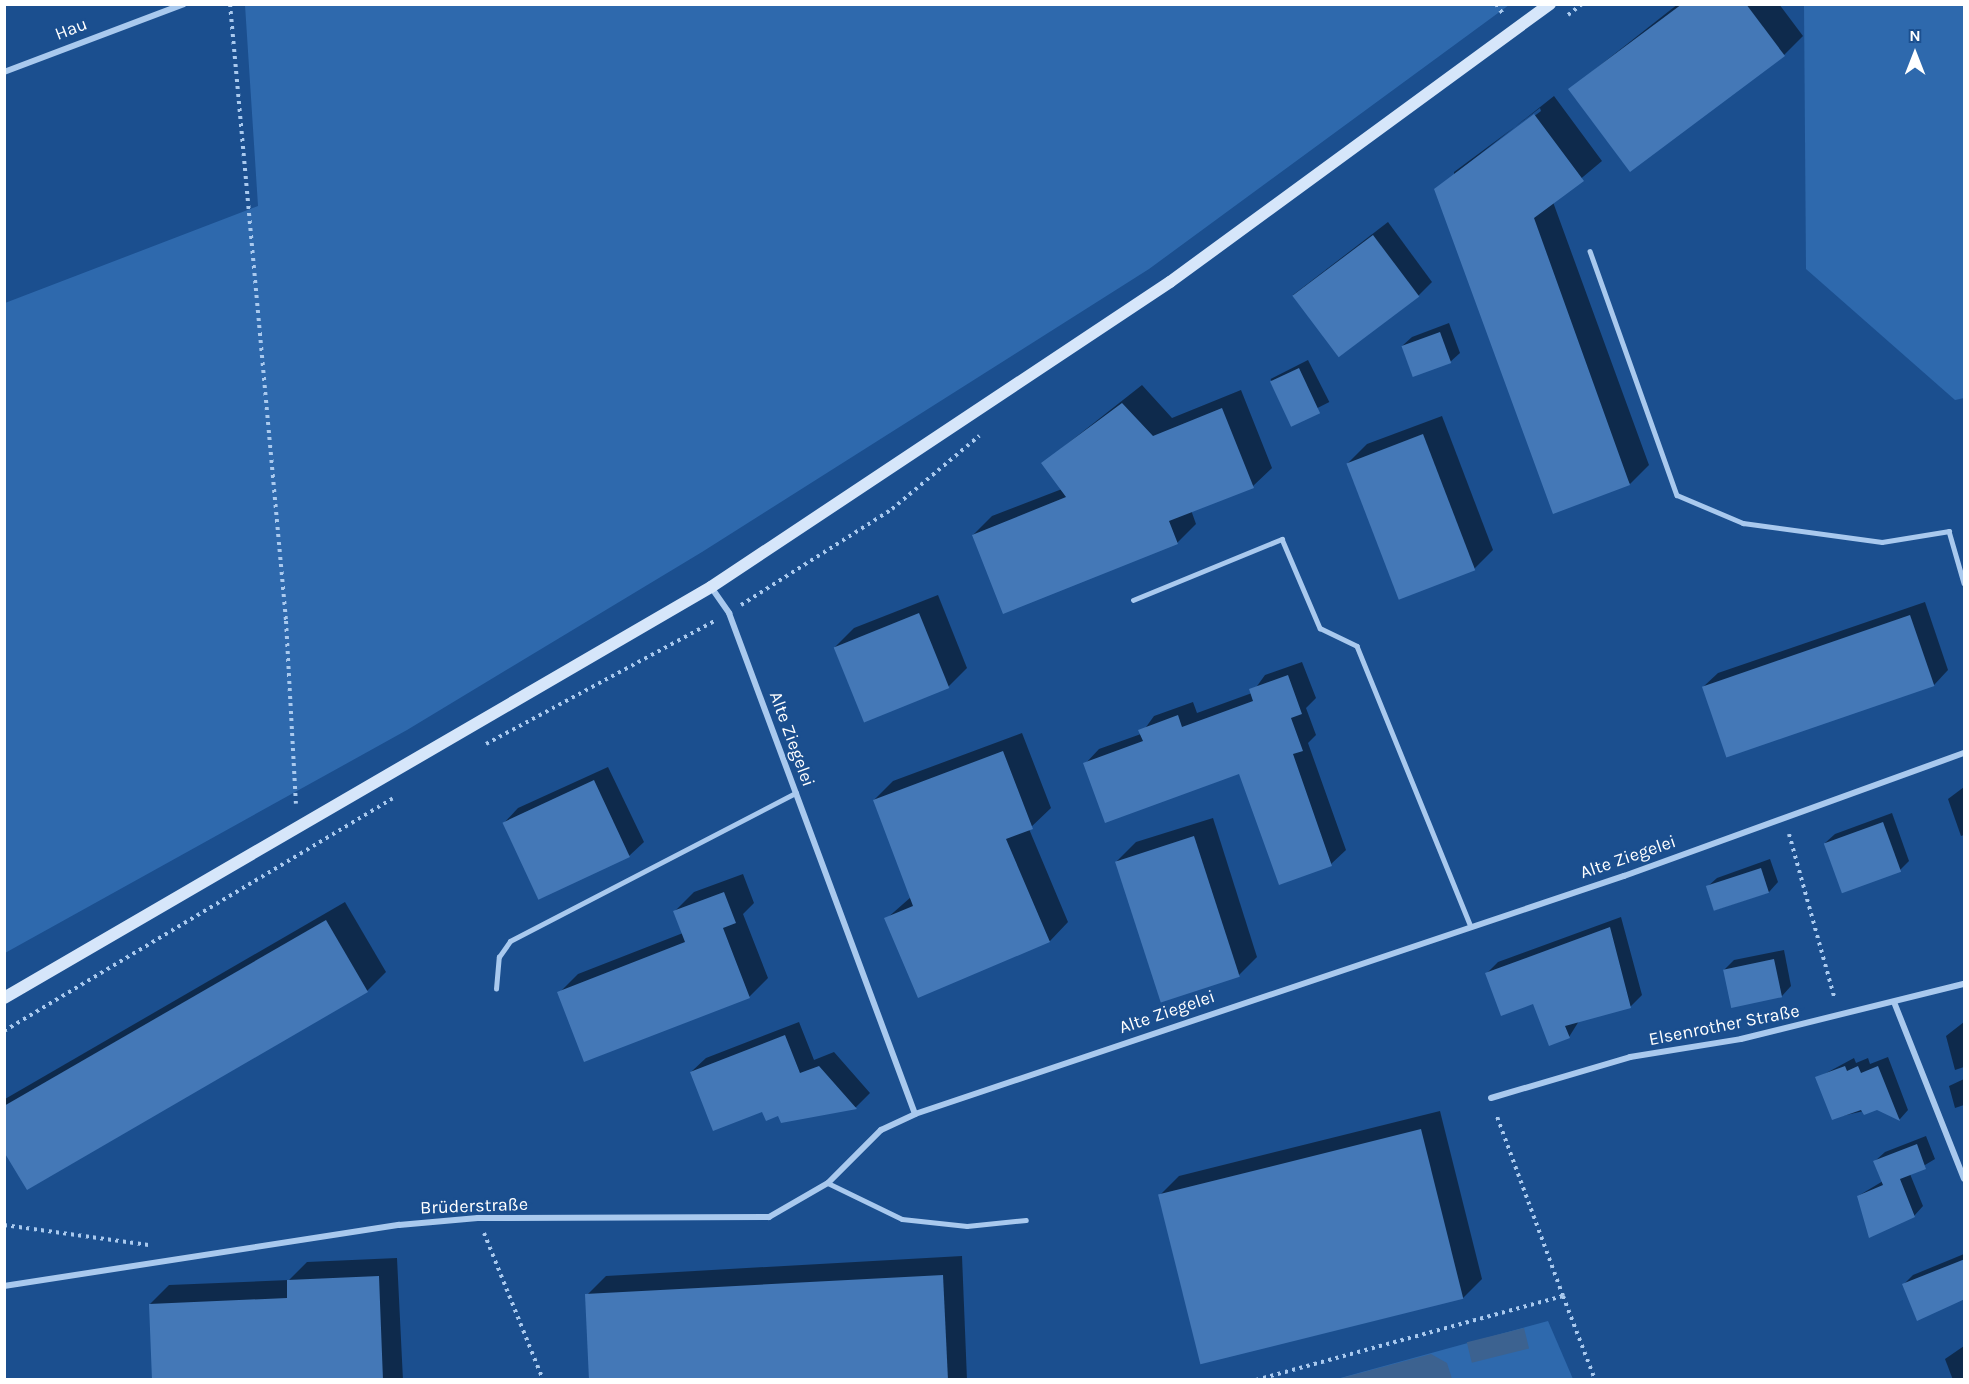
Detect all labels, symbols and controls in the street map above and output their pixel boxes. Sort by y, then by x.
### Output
street label: Hau [52,13,90,45]
north arrow [1885,24,1945,84]
text: N [1909,26,1921,45]
street label: Alte Ziegelei [765,688,819,790]
street label: Alte Ziegelei [1577,831,1679,883]
street label: Alte Ziegelei [1116,986,1218,1038]
street label: Elsenrother Straße [1647,1000,1801,1050]
street label: Brüderstraße [420,1193,528,1219]

